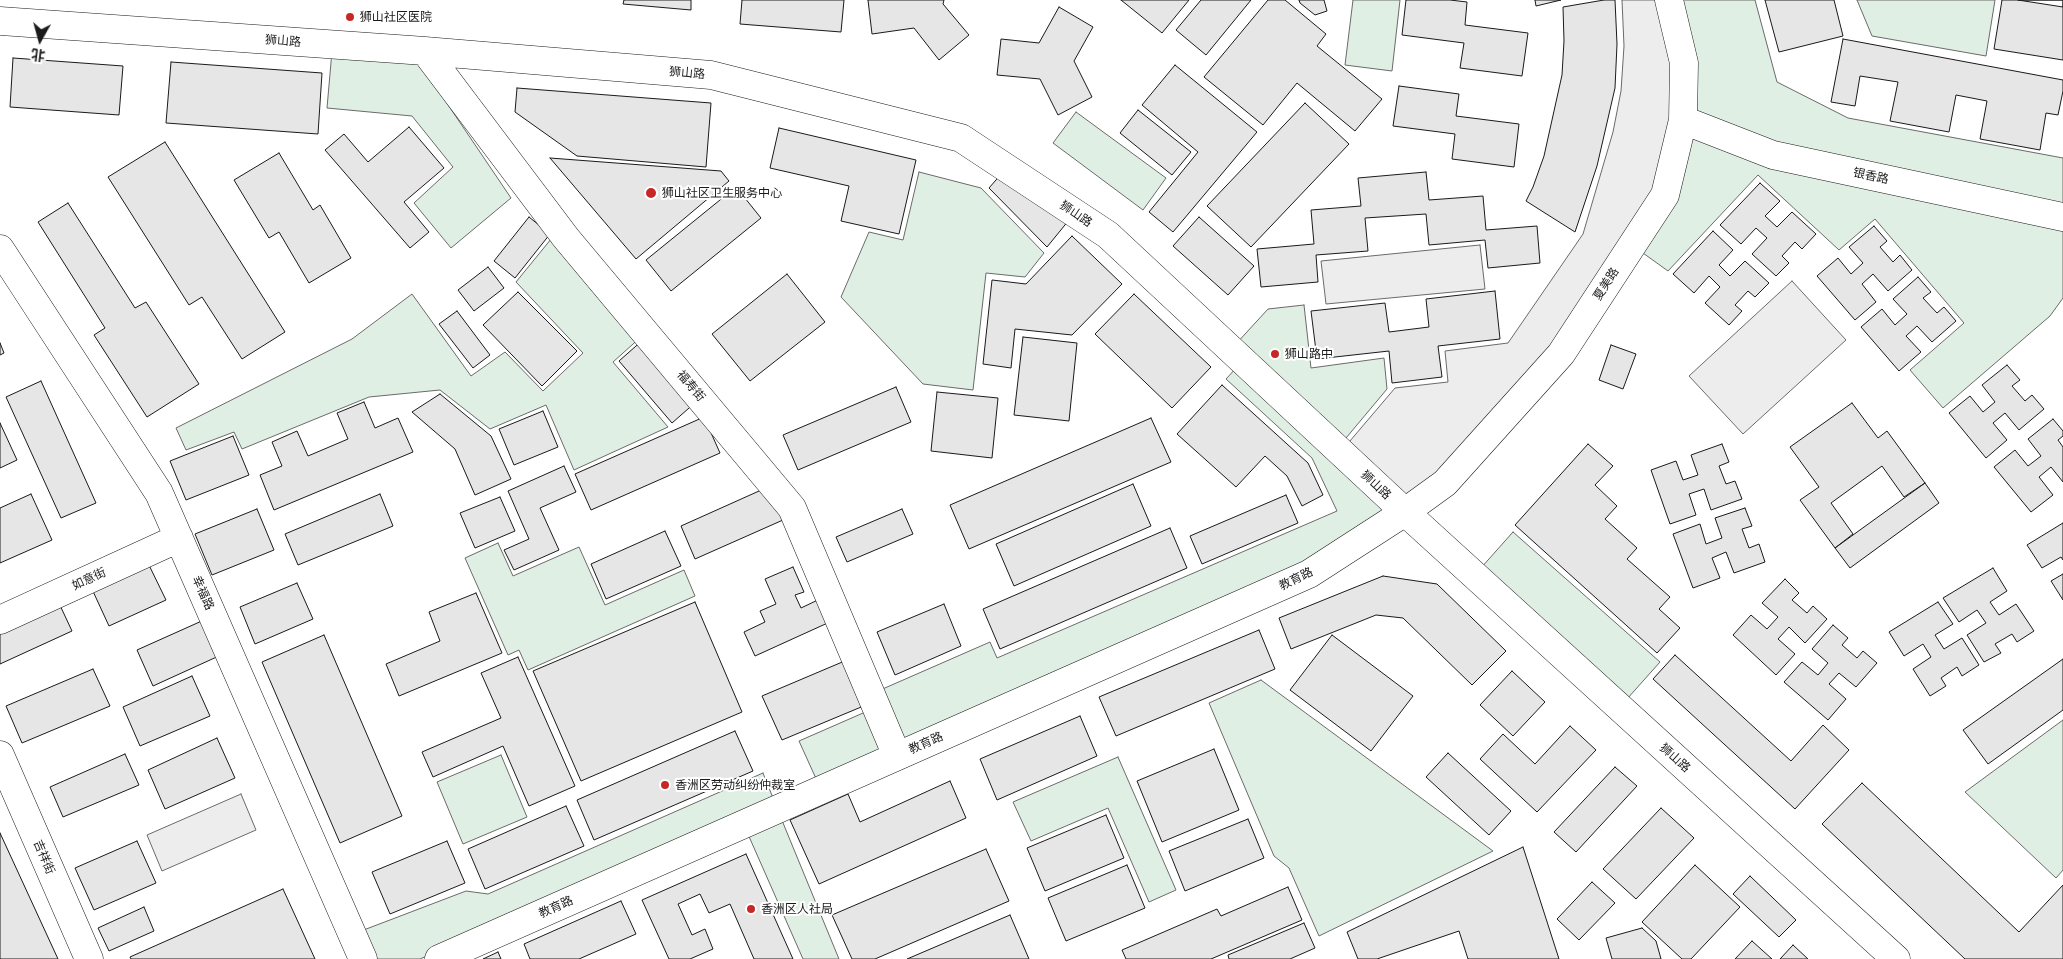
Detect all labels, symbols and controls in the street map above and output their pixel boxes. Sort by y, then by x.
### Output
place label: 狮山社区医院 [360,10,432,24]
marker: 狮山社区医院 [344,11,356,23]
north arrow [15,15,65,65]
street label: 狮山路 [265,33,301,49]
text: 北 [30,46,46,65]
street label: 狮山路 [668,64,706,82]
street label: 银香路 [1852,165,1890,187]
marker: 狮山社区卫生服务中心 [644,186,658,200]
place label: 狮山社区卫生服务中心 [662,186,782,200]
street label: 狮山路 [1057,198,1095,230]
street label: 夏美路 [1590,265,1622,303]
place label: 狮山路中 [1285,347,1333,361]
marker: 狮山路中 [1269,348,1281,360]
street label: 福寿街 [674,368,708,404]
street label: 狮山路 [1358,467,1394,503]
street label: 如意街 [70,565,108,593]
street label: 教育路 [1277,565,1315,593]
street label: 幸福路 [189,574,217,612]
street label: 教育路 [907,729,945,757]
street label: 狮山路 [1657,741,1693,775]
place label: 香洲区劳动纠纷仲裁室 [675,778,795,792]
marker: 香洲区劳动纠纷仲裁室 [659,779,671,791]
street label: 吉祥街 [30,838,58,876]
street label: 教育路 [537,893,575,921]
place label: 香洲区人社局 [761,902,833,916]
marker: 香洲区人社局 [745,903,757,915]

